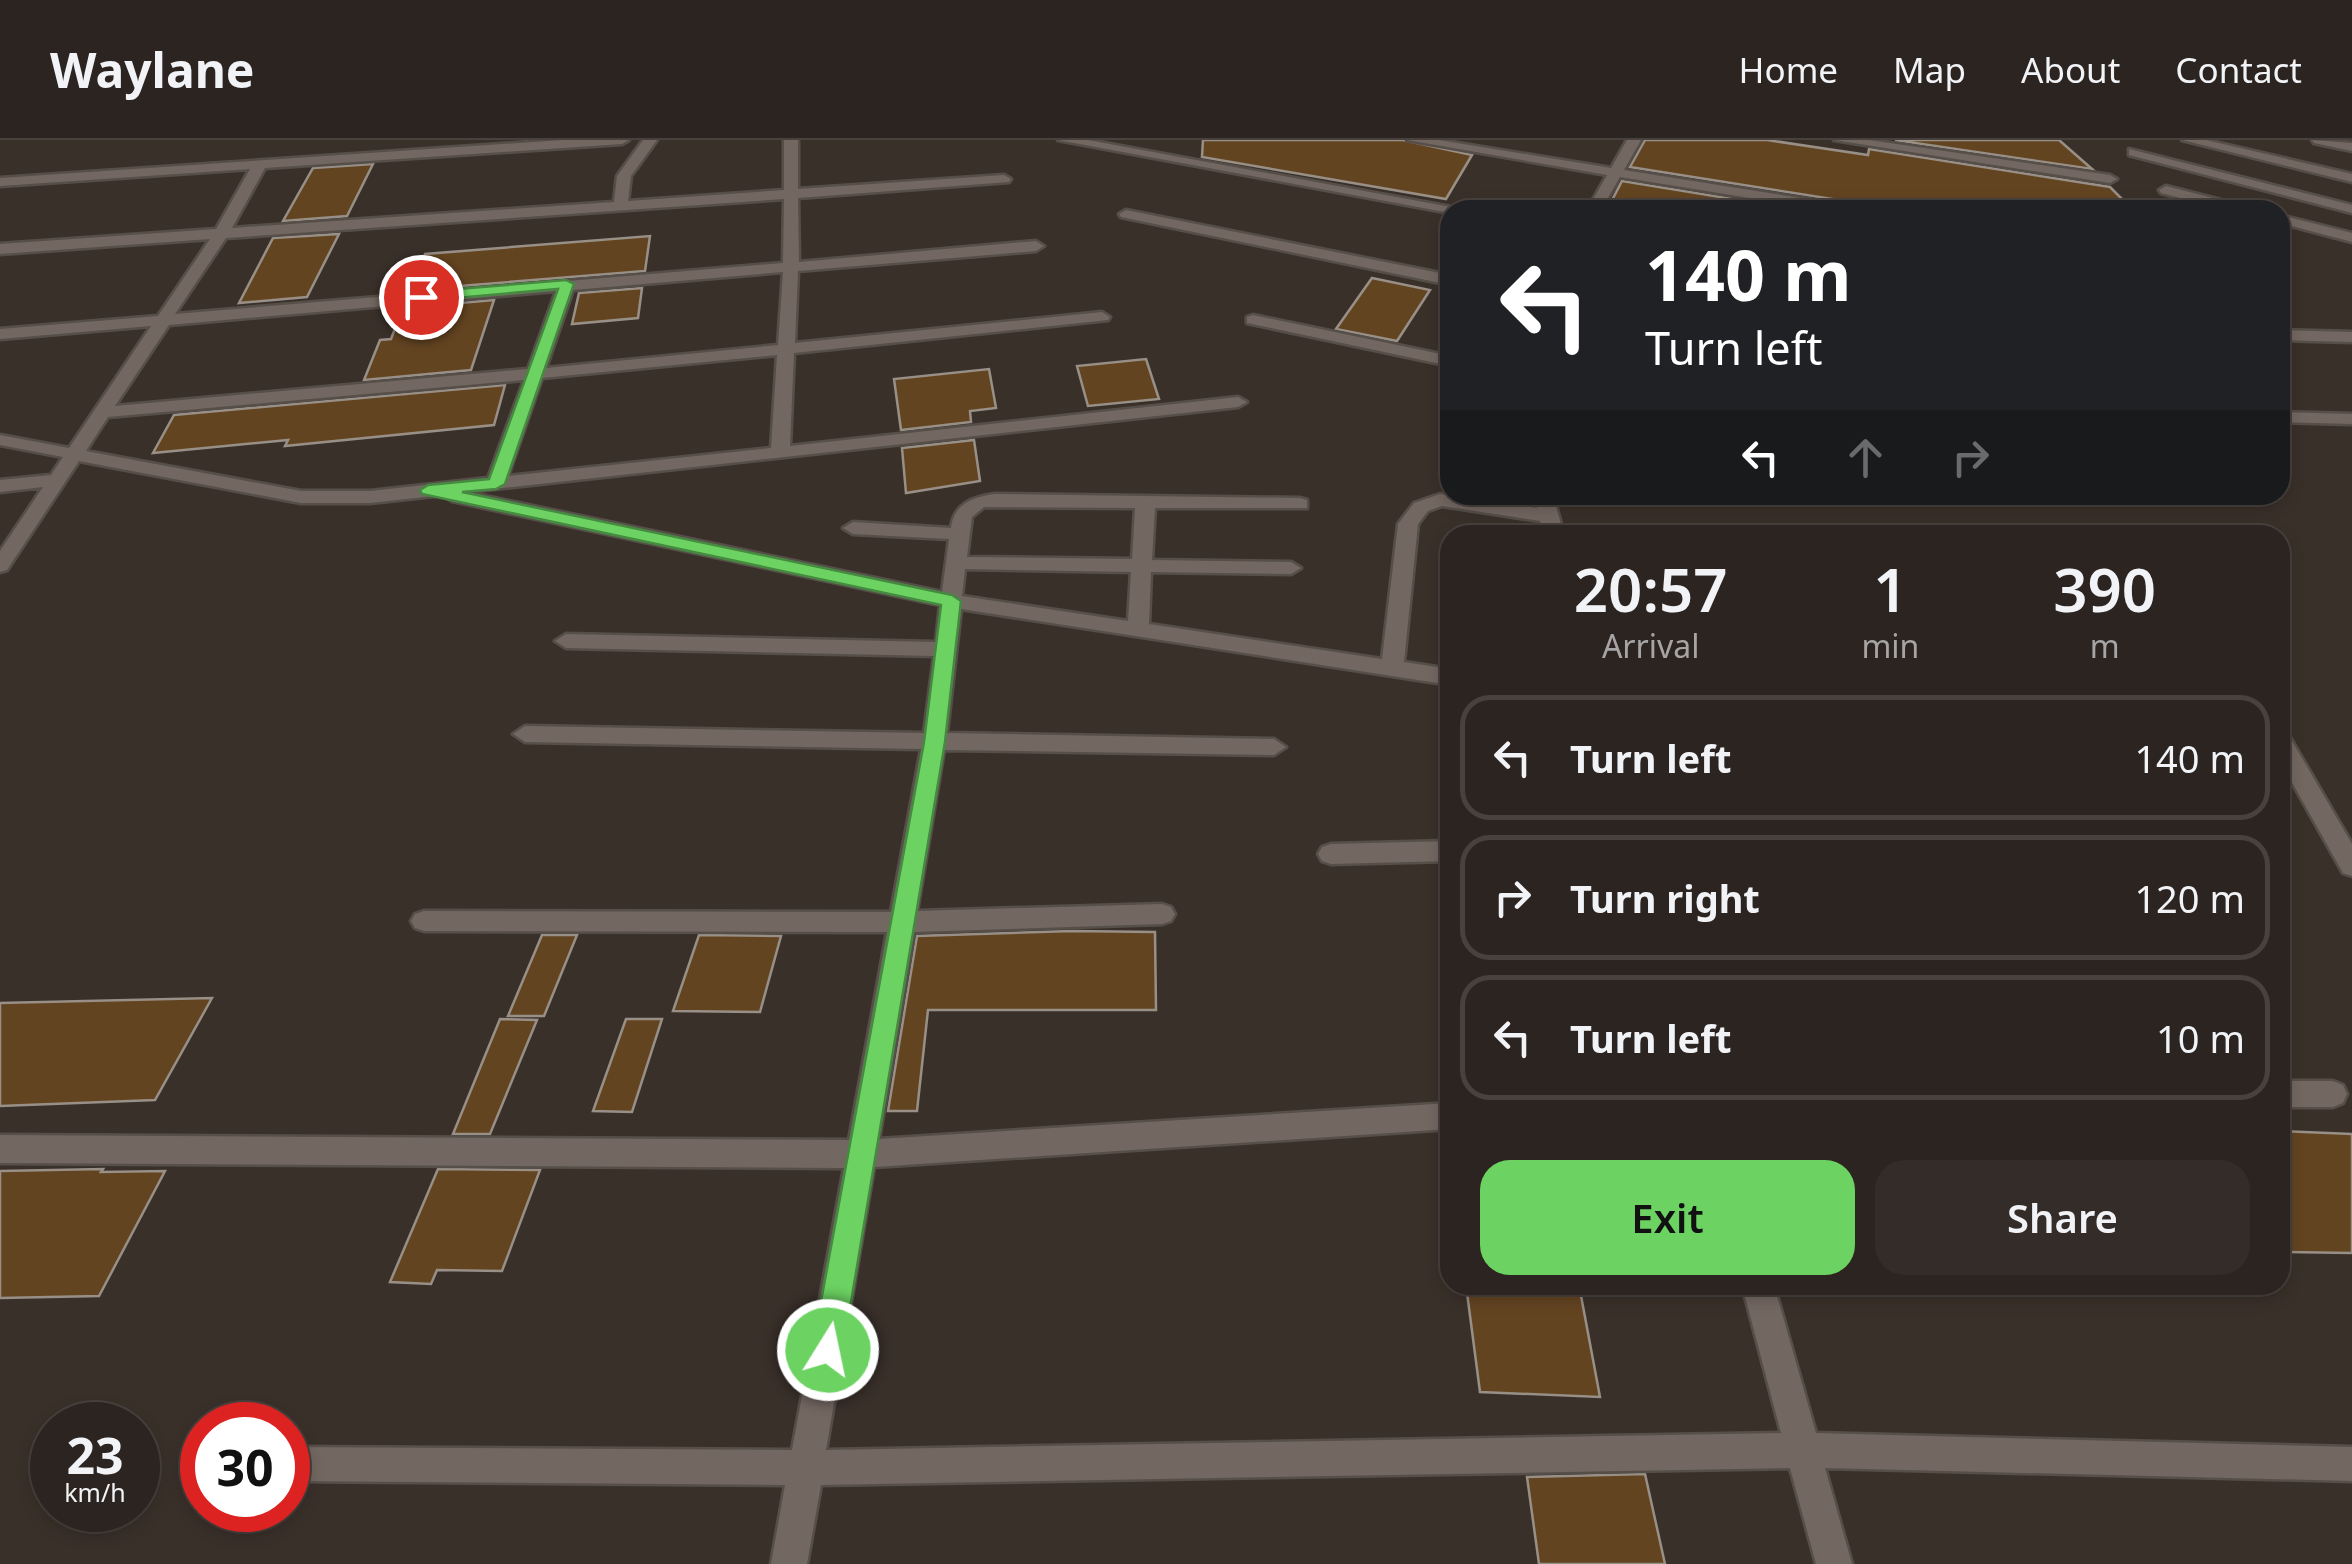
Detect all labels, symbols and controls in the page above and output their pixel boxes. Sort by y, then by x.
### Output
text: Waylane [50,37,255,102]
text: Home [1739,46,1838,93]
text: Map [1893,46,1966,93]
text: About [2021,46,2120,93]
text: Contact [2175,46,2302,93]
text: 140 m [1645,226,1852,322]
icon: left [1480,240,1610,370]
pin [379,255,464,340]
icon: arrive [394,270,449,325]
text: Turn left [1645,317,1822,378]
icon: left [1733,430,1788,485]
icon: ahead [1838,430,1893,485]
icon: right [1943,430,1998,485]
text: 20:57 [1574,548,1728,630]
text: 1 [1873,548,1908,630]
text: 390 [2053,548,2156,630]
text: Arrival [1602,624,1700,667]
text: min [1861,624,1919,667]
text: m [2090,624,2120,667]
icon: left [1485,730,1540,785]
text: Turn left [1570,732,1732,784]
text: 140 m [2134,732,2245,784]
icon: right [1485,870,1540,925]
text: Turn right [1570,872,1760,924]
text: 120 m [2134,872,2245,924]
icon: left [1485,1010,1540,1065]
text: Turn left [1570,1012,1732,1064]
text: 10 m [2156,1012,2245,1064]
button: Exit [1480,1160,1855,1275]
button: Share [1875,1160,2250,1275]
position arrow [776,1298,880,1402]
speed limit sign: 30 [180,1402,310,1532]
text: 23 [66,1421,124,1489]
text: km/h [64,1475,126,1509]

